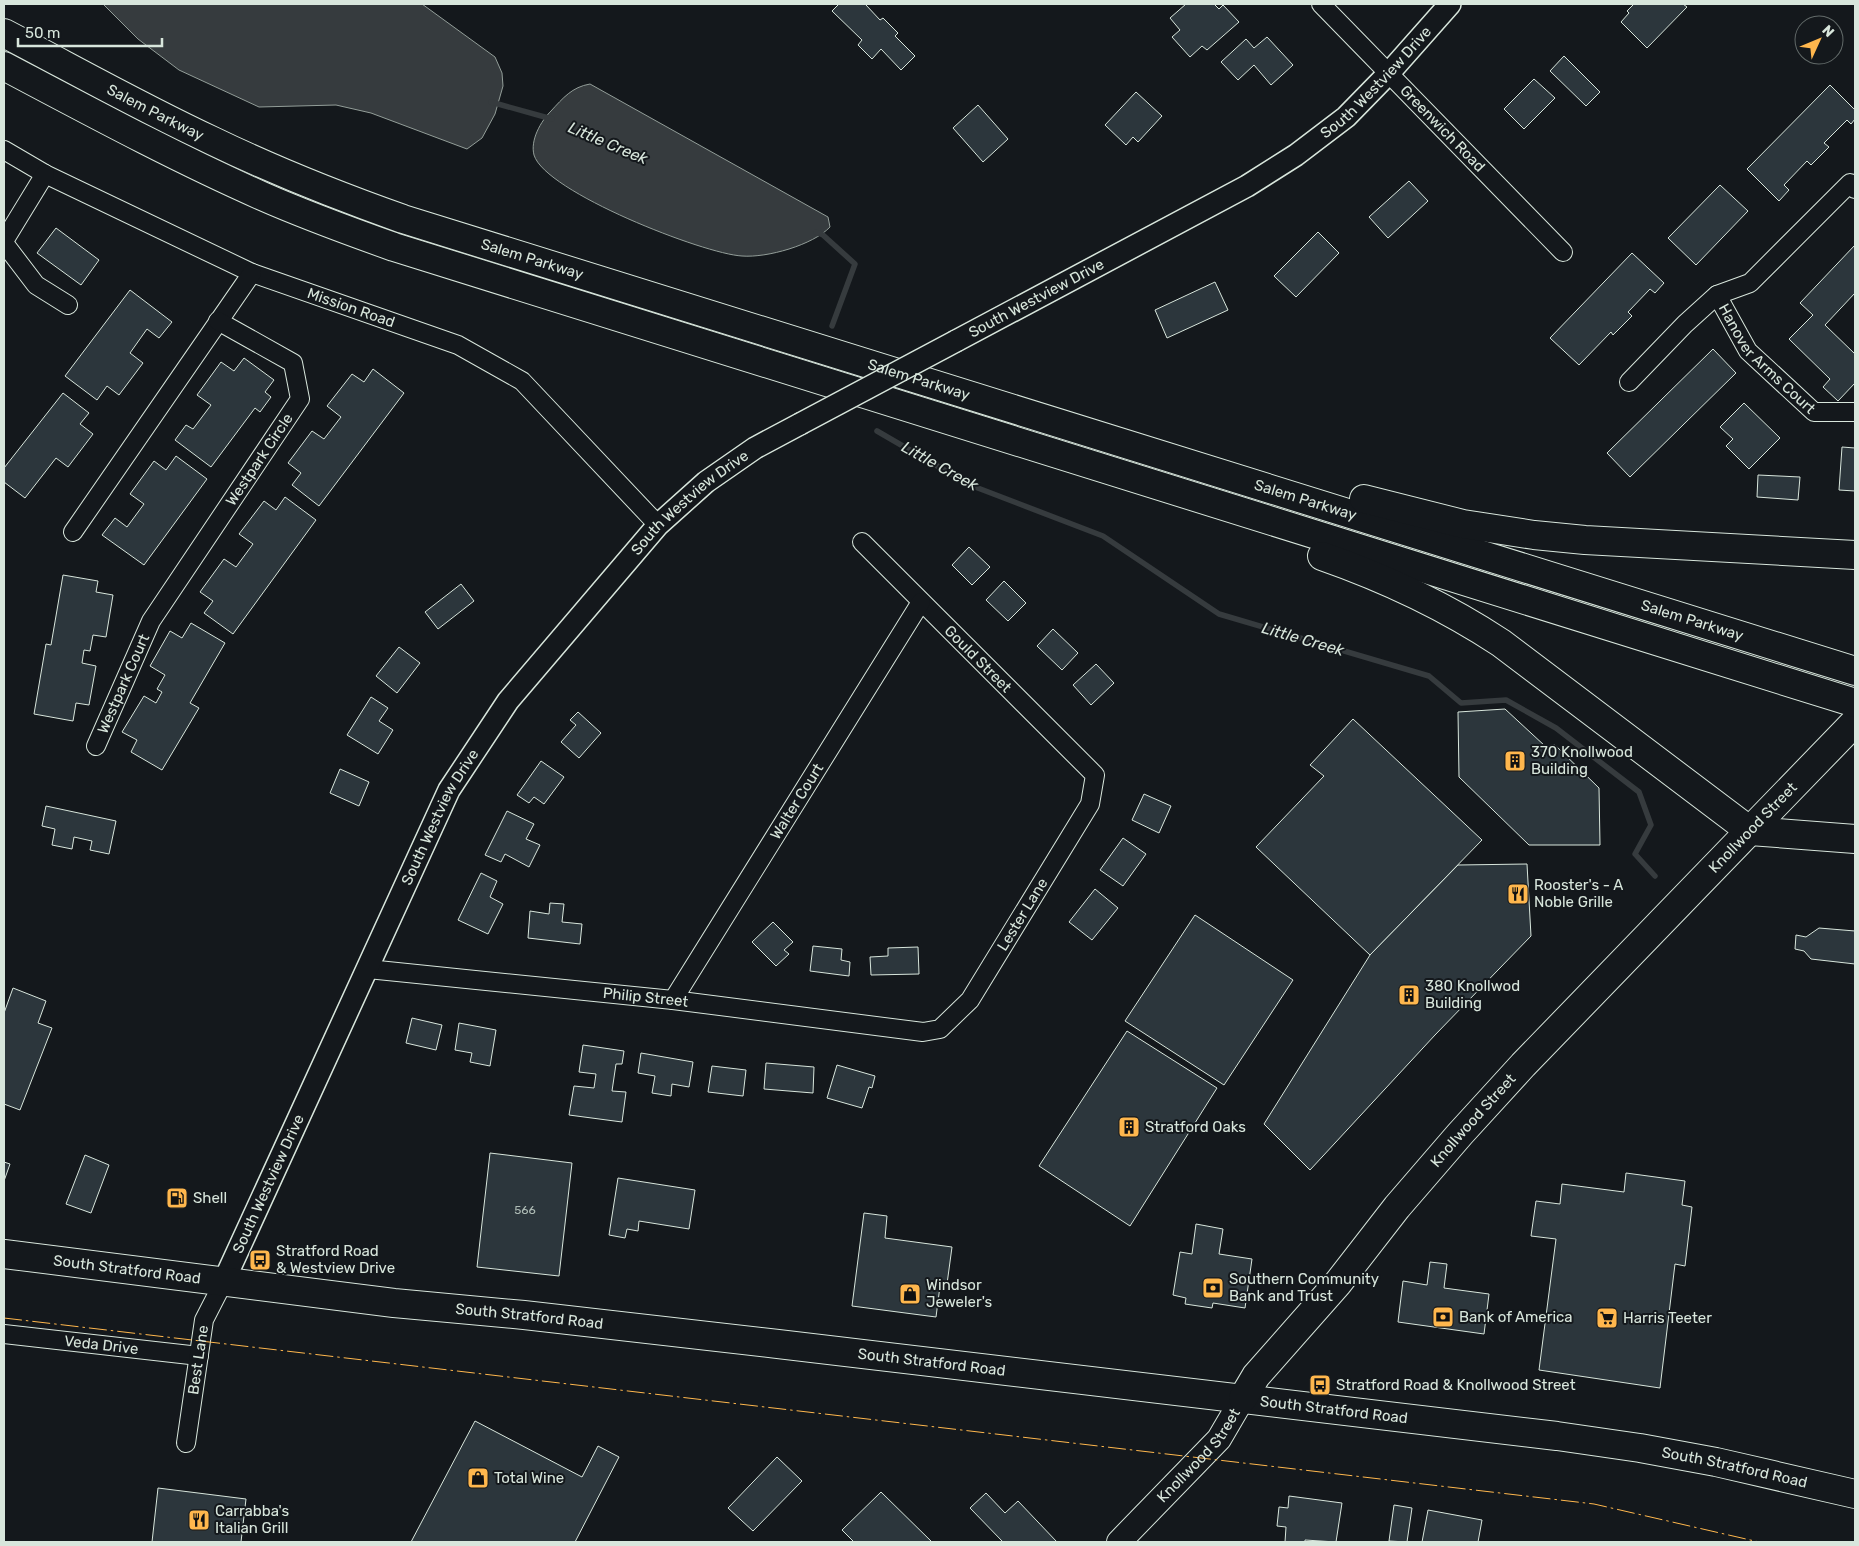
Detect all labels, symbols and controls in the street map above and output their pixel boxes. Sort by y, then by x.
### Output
scale bar [18,15,161,47]
north arrow [1794,15,1844,65]
text: N [1818,22,1838,41]
street label: South Westview Drive [1317,23,1435,142]
text: 50 m [25,24,60,42]
street label: Salem Parkway [104,80,207,144]
street label: Greenwich Road [1396,81,1489,176]
water label: Little Creek [565,118,651,169]
street label: Salem Parkway [479,235,585,284]
street label: South Westview Drive [966,255,1107,342]
street label: Mission Road [305,284,397,331]
street label: Hanover Arms Court [1715,301,1819,418]
street label: Salem Parkway [865,355,972,404]
street label: Westpark Circle [222,410,297,509]
water label: Little Creek [898,437,982,495]
street label: South Westview Drive [627,446,752,559]
street label: Salem Parkway [1252,476,1359,524]
street label: Salem Parkway [1639,596,1746,645]
water label: Little Creek [1260,618,1347,660]
street label: Gould Street [941,622,1015,696]
street label: Westpark Court [94,631,153,736]
place label: 370 Knollwood Building [1531,743,1633,778]
street label: South Westview Drive [398,746,482,888]
building icon: 370 Knollwood Building [1503,749,1527,773]
street label: Walter Court [766,760,827,843]
street label: Knollwood Street [1705,778,1801,877]
street label: Lester Lane [993,875,1051,954]
place label: Rooster's - A Noble Grille [1534,876,1623,911]
restaurant icon: Rooster's - A Noble Grille [1506,882,1530,906]
place label: 380 Knollwod Building [1425,977,1520,1012]
building icon: 380 Knollwod Building [1397,983,1421,1007]
street label: Philip Street [602,984,689,1011]
street label: Knollwood Street [1427,1070,1520,1171]
street label: South Westview Drive [229,1112,308,1256]
building icon: Stratford Oaks [1117,1115,1141,1139]
place label: Stratford Oaks [1145,1118,1246,1136]
fuel station icon: Shell [165,1186,189,1210]
place label: Shell [193,1189,227,1207]
house number: 566 [514,1203,536,1217]
place label: Stratford Road & Westview Drive [276,1242,395,1277]
bus stop icon: Stratford Road & Westview Drive [248,1248,272,1272]
street label: South Stratford Road [52,1251,202,1288]
place label: Southern Community Bank and Trust [1229,1270,1379,1305]
place label: Windsor Jeweler's [926,1276,993,1311]
bank icon: Southern Community Bank and Trust [1201,1276,1225,1300]
shop icon: Windsor Jeweler's [898,1282,922,1306]
street label: South Stratford Road [455,1300,604,1333]
bank icon: Bank of America [1431,1305,1455,1329]
supermarket icon: Harris Teeter [1595,1306,1619,1330]
place label: Bank of America [1459,1308,1573,1326]
place label: Harris Teeter [1623,1309,1712,1327]
street label: Best Lane [184,1324,212,1396]
street label: Veda Drive [63,1332,139,1358]
street label: South Stratford Road [857,1344,1007,1380]
bus stop icon: Stratford Road & Knollwood Street [1308,1373,1332,1397]
place label: Stratford Road & Knollwood Street [1336,1376,1576,1394]
street label: South Stratford Road [1259,1392,1409,1427]
street label: Knollwood Street [1153,1405,1244,1506]
street label: South Stratford Road [1660,1443,1809,1492]
shop icon: Total Wine [466,1466,490,1490]
place label: Total Wine [494,1469,564,1487]
place label: Carrabba's Italian Grill [215,1502,290,1537]
restaurant icon: Carrabba's Italian Grill [187,1508,211,1532]

